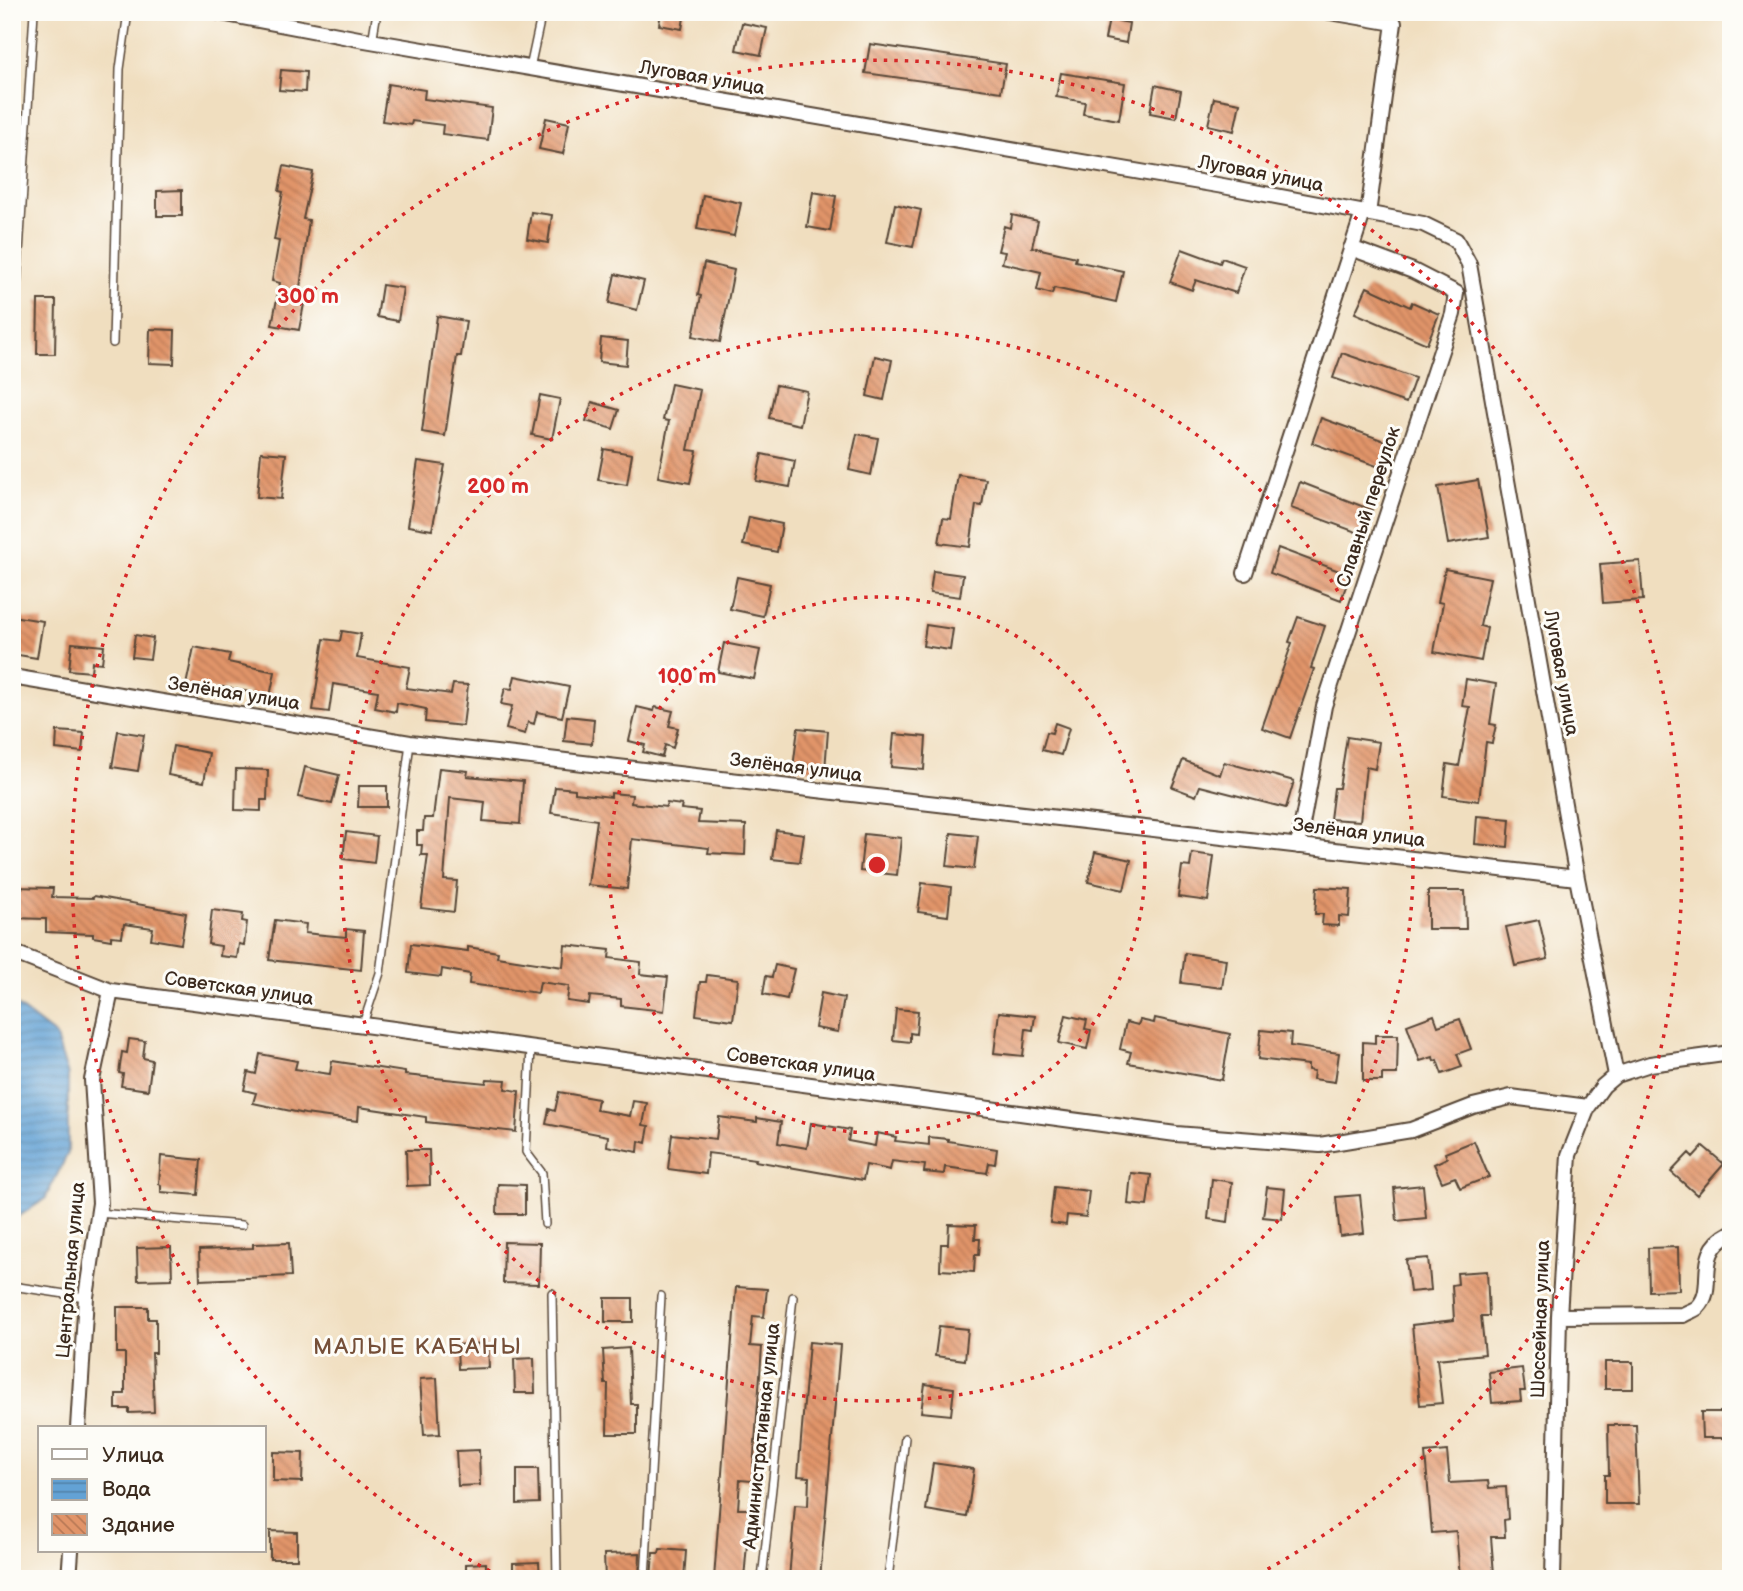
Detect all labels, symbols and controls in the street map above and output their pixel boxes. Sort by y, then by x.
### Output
street label: Луговая улица [636,55,767,100]
street label: Луговая улица [1195,150,1326,197]
text: 300 m [277,284,339,309]
street label: Славный переулок [1332,424,1406,590]
text: 200 m [467,474,529,499]
street label: Луговая улица [1538,607,1583,738]
text: 100 m [658,664,716,689]
street label: Зелёная улица [166,672,302,716]
street label: Зелёная улица [728,748,864,788]
street label: Зелёная улица [1291,813,1427,853]
centre of rings [865,853,889,877]
street label: Советская улица [163,967,315,1011]
street label: Советская улица [725,1043,877,1087]
street label: Центральная улица [52,1181,90,1359]
street label: Шоссейная улица [1527,1239,1555,1399]
street label: Административная улица [739,1322,785,1551]
district label: МАЛЫЕ КАБАНЫ [313,1333,523,1361]
legend [38,1426,266,1552]
text: Улица [102,1443,165,1468]
text: Вода [102,1477,151,1502]
text: Здание [102,1513,175,1538]

